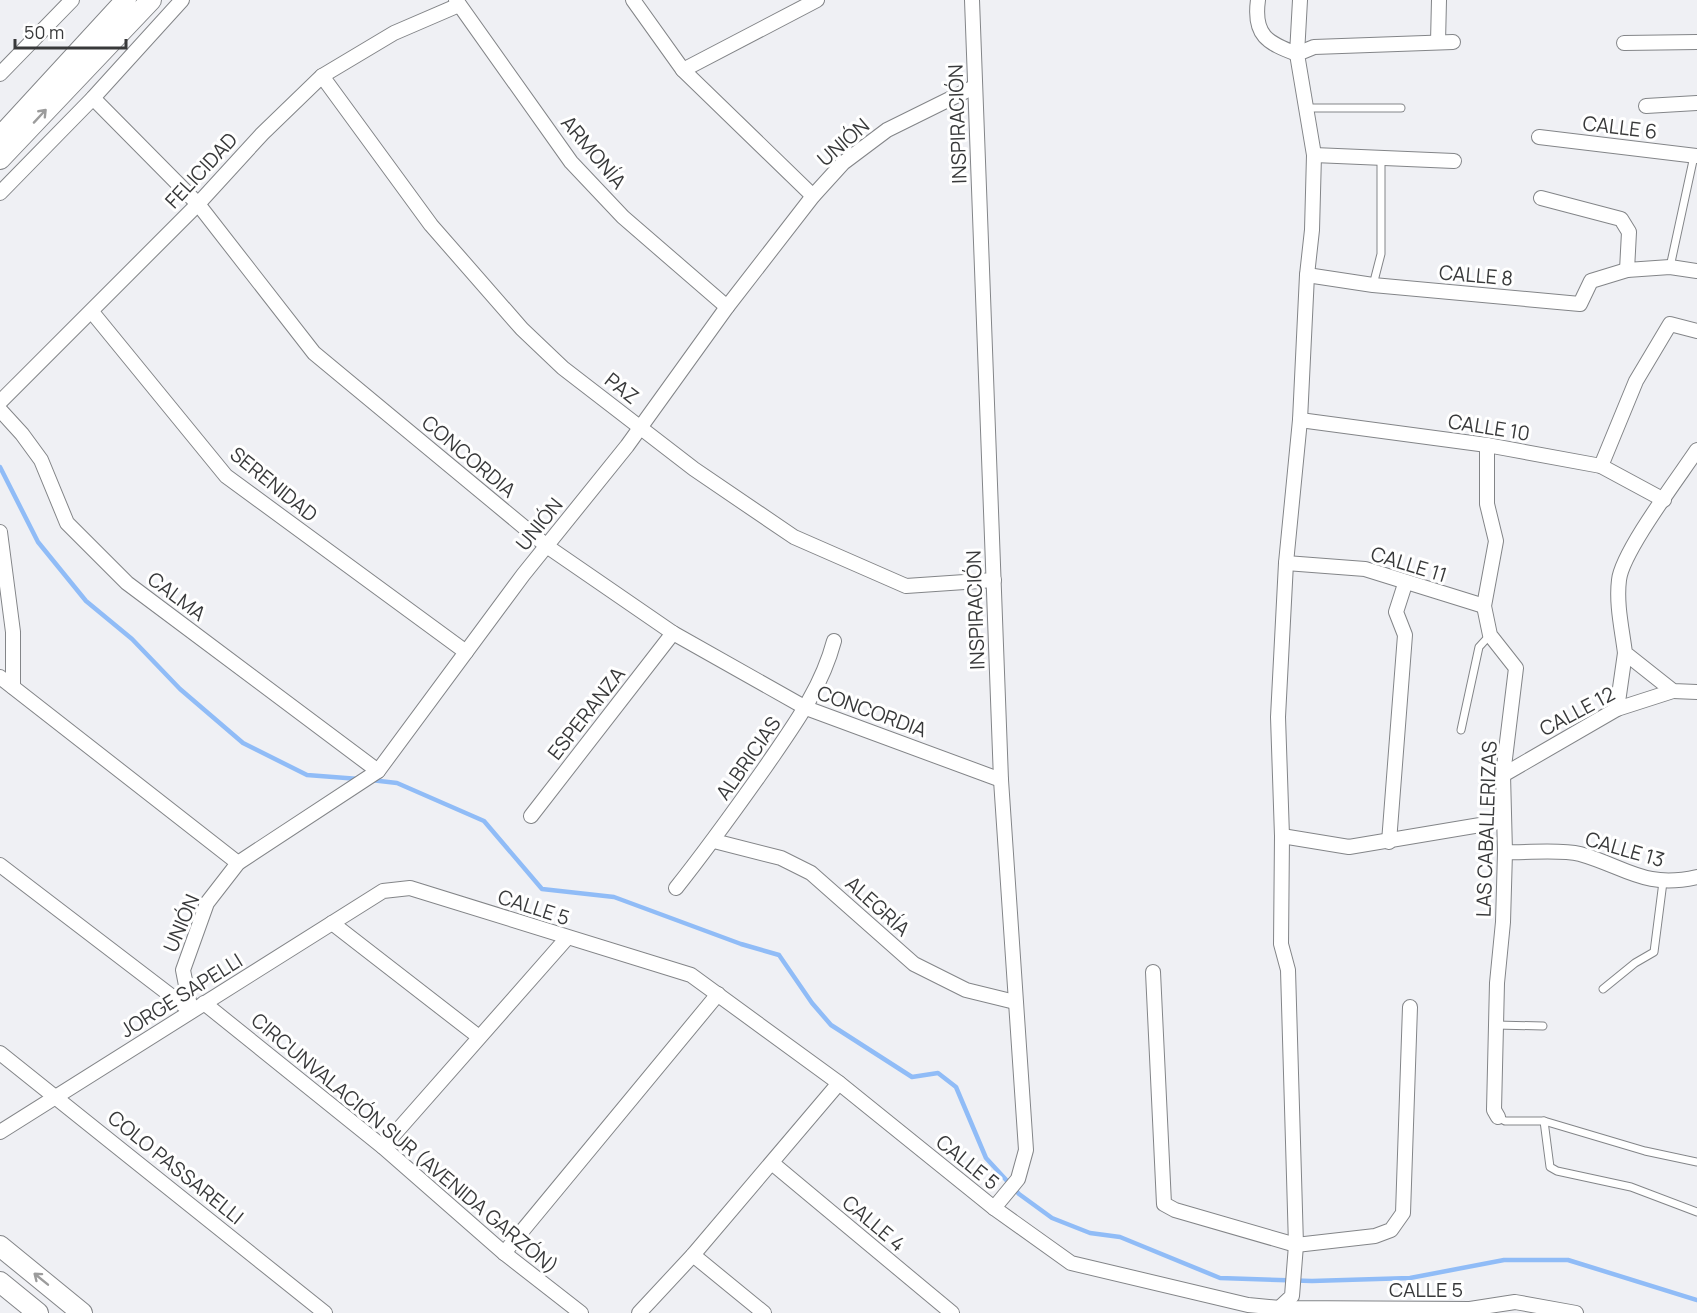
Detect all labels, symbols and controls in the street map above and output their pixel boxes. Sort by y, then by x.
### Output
scale bar [15,12,126,50]
text: 50 m [24,20,64,44]
street label: INSPIRACIÓN [941,64,973,184]
one-way arrow [33,109,47,124]
street label: CALLE 6 [1581,109,1659,145]
street label: ARMONÍA [556,110,633,194]
street label: UNIÓN [811,112,875,172]
street label: FELICIDAD [159,126,243,214]
street label: CALLE 8 [1438,258,1514,292]
street label: PAZ [599,366,645,410]
street label: CALLE 10 [1446,407,1532,447]
street label: CONCORDIA [416,409,522,503]
street label: SERENIDAD [225,440,323,528]
street label: UNIÓN [509,492,569,556]
street label: CALLE 11 [1368,540,1450,588]
street label: INSPIRACIÓN [959,550,991,670]
street label: CALMA [142,565,212,627]
street label: ESPERANZA [541,661,631,765]
street label: CONCORDIA [814,679,931,743]
street label: CALLE 12 [1535,680,1619,742]
street label: ALBRICIAS [709,711,787,805]
street label: LAS CABALLERIZAS [1469,740,1503,918]
street label: CALLE 13 [1582,825,1668,873]
street label: ALEGRÍA [840,870,916,942]
street label: CALLE 5 [495,883,573,931]
street label: UNIÓN [157,890,205,956]
street label: JORGE SAPELLI [115,947,247,1043]
street label: CIRCUNVALACIÓN SUR (AVENIDA GARZÓN) [246,1006,564,1280]
street label: COLO PASSARELLI [103,1104,249,1230]
street label: CALLE 5 [931,1128,1005,1196]
street label: CALLE 4 [837,1189,911,1257]
one-way arrow [33,1273,49,1286]
street label: CALLE 5 [1389,1276,1463,1303]

